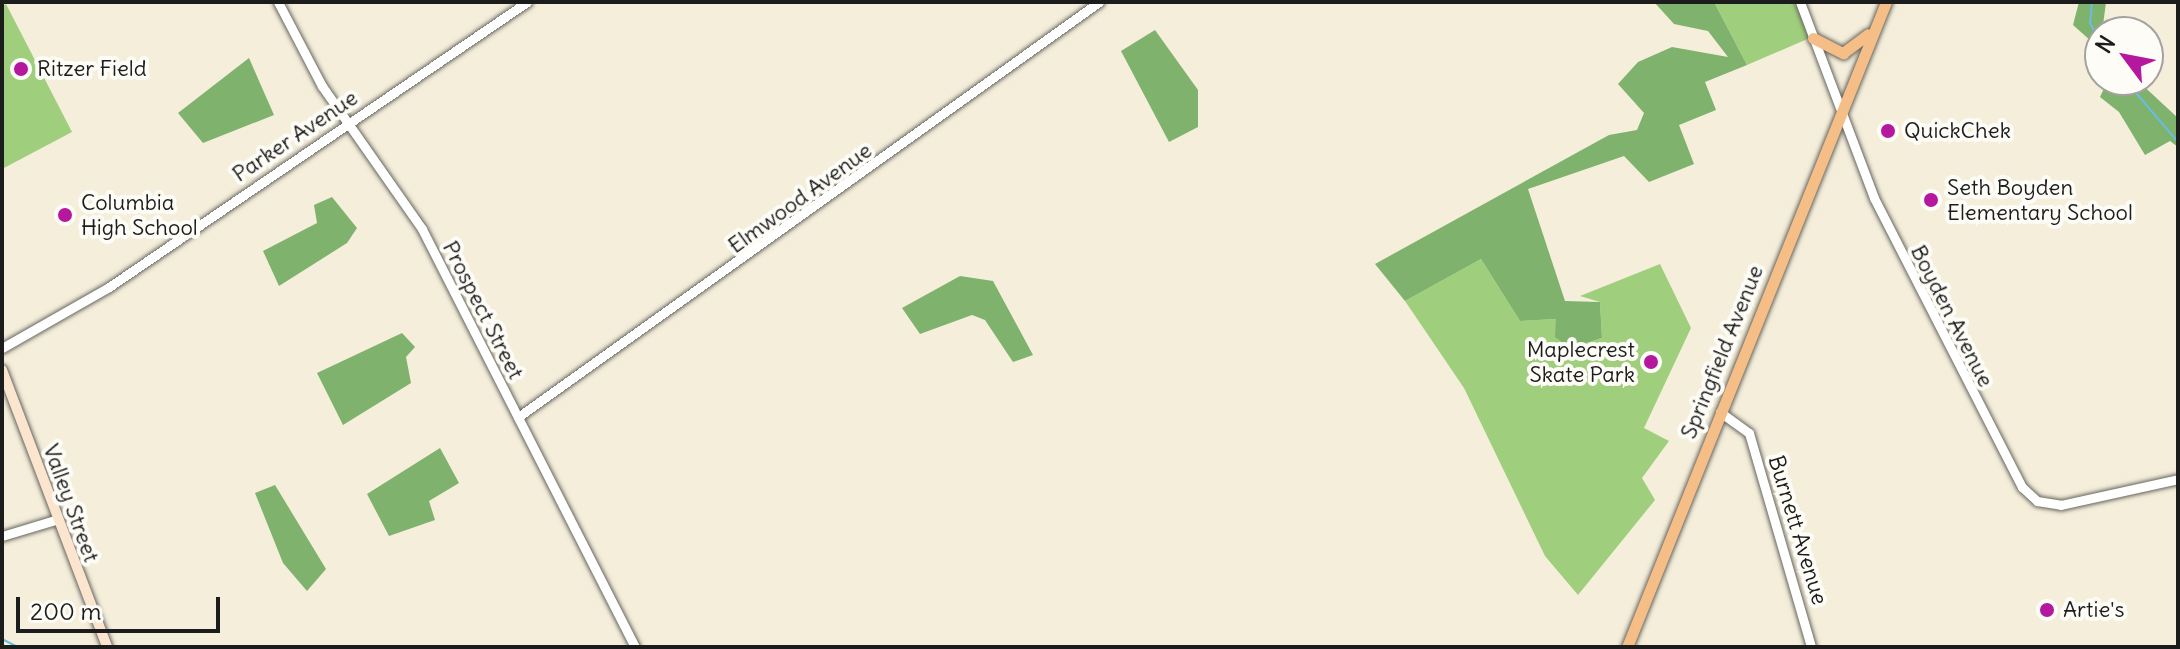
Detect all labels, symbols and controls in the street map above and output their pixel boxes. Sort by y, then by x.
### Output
north arrow [2084,16,2164,96]
text: N [2089,30,2121,58]
place label: Ritzer Field [37,56,147,82]
marker: Ritzer Field [12,60,30,78]
street label: Parker Avenue [227,84,363,188]
place label: QuickChek [1904,118,2011,144]
marker: QuickChek [1879,122,1897,140]
street label: Elmwood Avenue [723,137,877,259]
place label: Seth Boyden Elementary School [1947,174,2133,226]
place label: Columbia High School [81,189,198,240]
marker: Seth Boyden Elementary School [1922,191,1940,209]
marker: Columbia High School [56,206,74,224]
street label: Prospect Street [437,237,529,383]
street label: Boyden Avenue [1905,241,1999,391]
street label: Springfield Avenue [1675,262,1769,442]
place label: Maplecrest Skate Park [1527,336,1635,388]
marker: Maplecrest Skate Park [1642,353,1660,371]
street label: Valley Street [37,440,105,566]
street label: Burnett Avenue [1763,452,1833,608]
scale bar [20,581,224,631]
text: 200 m [30,596,102,626]
place label: Artie's [2063,597,2124,623]
marker: Artie's [2038,601,2056,619]

